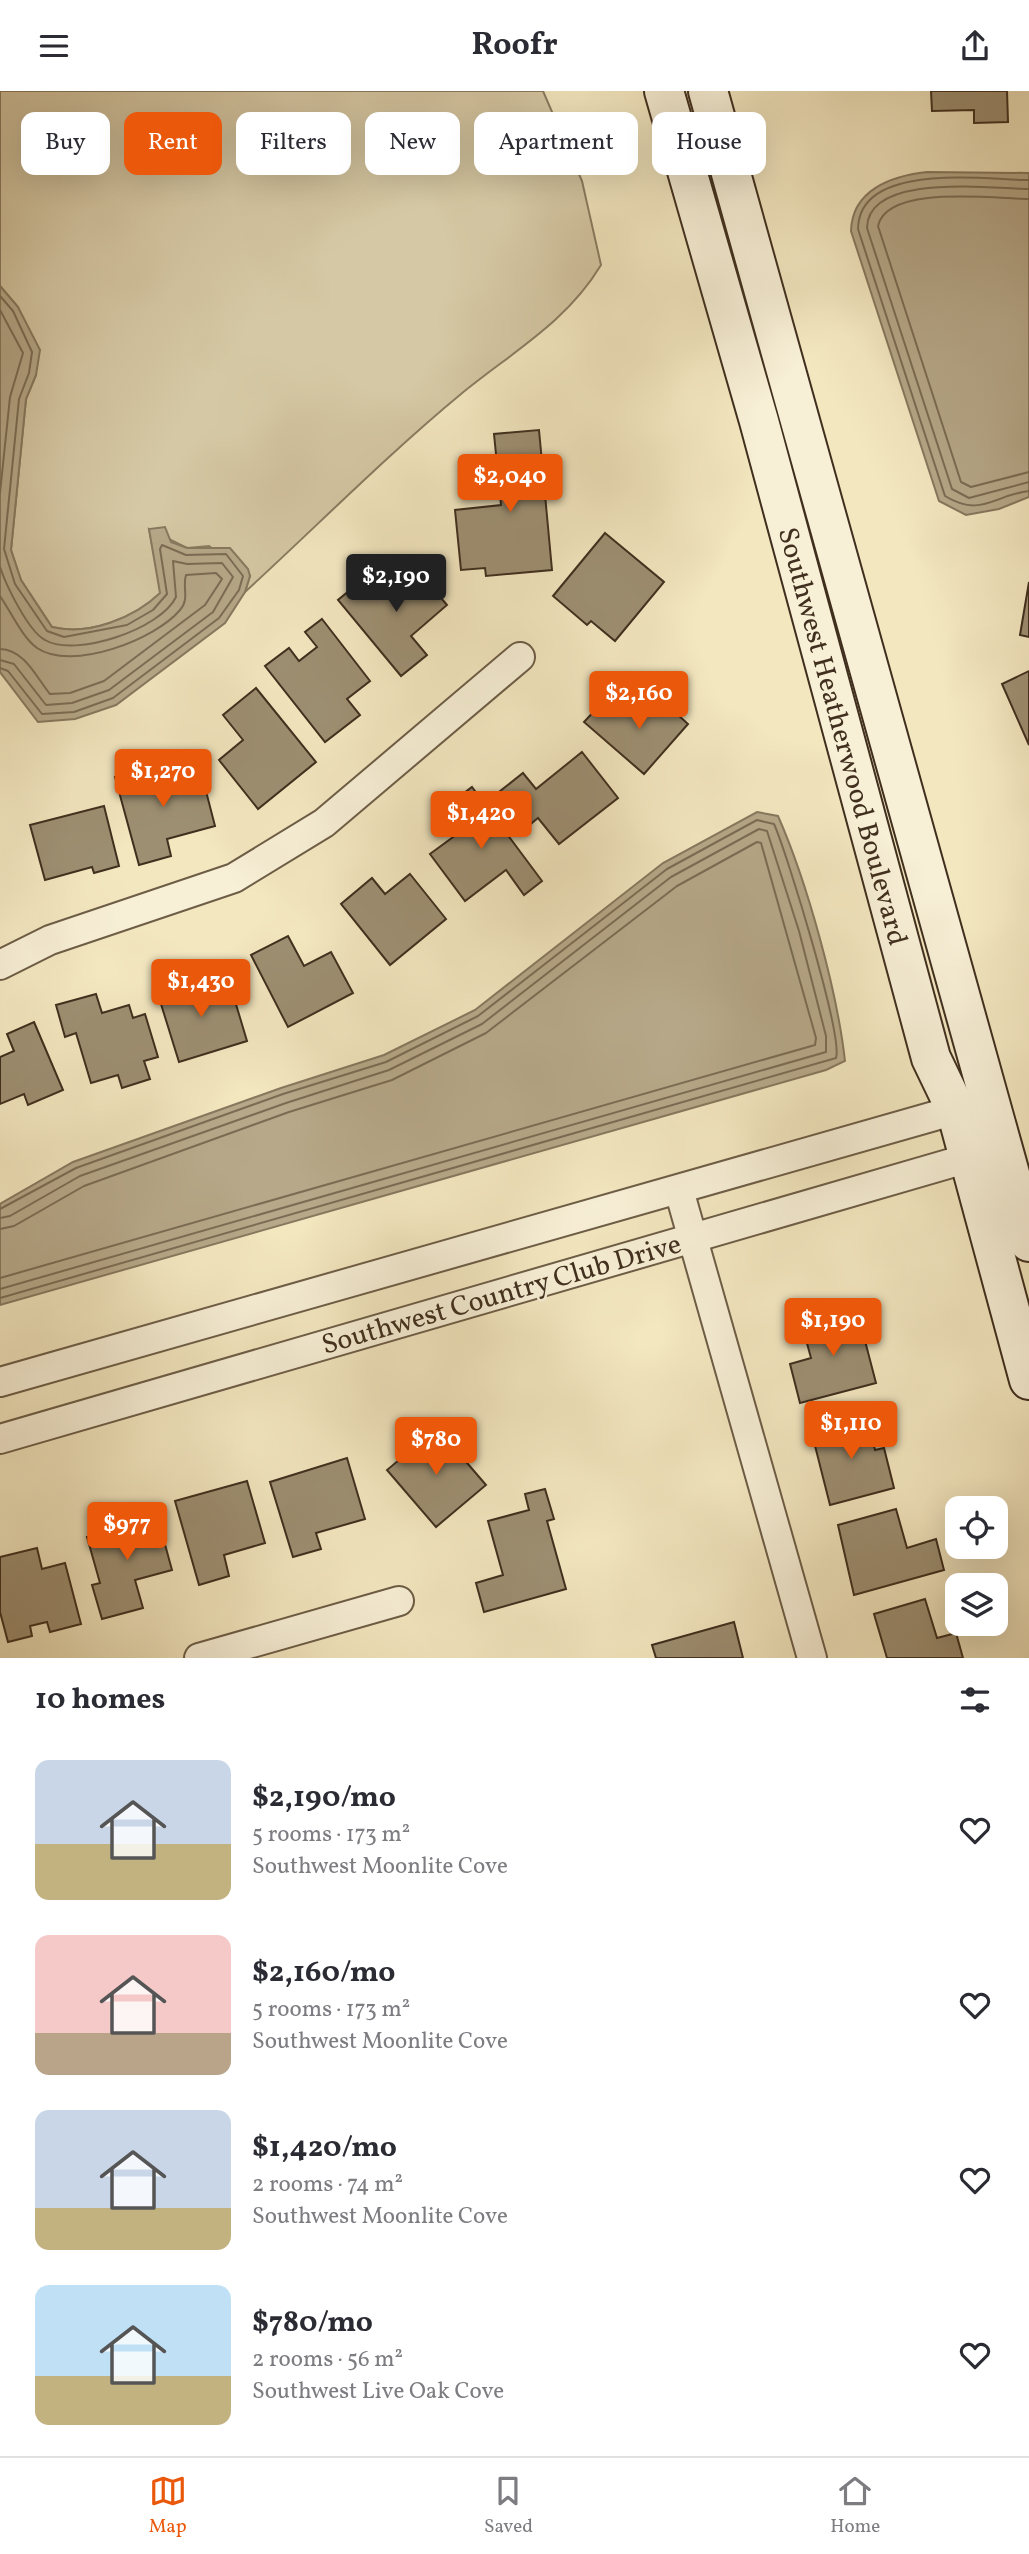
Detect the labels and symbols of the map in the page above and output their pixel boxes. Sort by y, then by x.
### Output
pin: $2,040 [453,455,567,514]
street label: Southwest Heatherwood Boulevard [767,523,916,950]
pin: $2,190 [339,554,453,614]
pin: $2,160 [582,671,696,731]
pin: $1,270 [106,749,220,809]
pin: $1,420 [424,791,538,851]
pin: $1,430 [144,960,258,1019]
street label: Southwest Country Club Drive [317,1225,686,1365]
pin: $1,190 [776,1299,890,1358]
pin: $1,110 [794,1401,908,1461]
pin: $780 [395,1417,477,1477]
pin: $977 [86,1503,168,1562]

